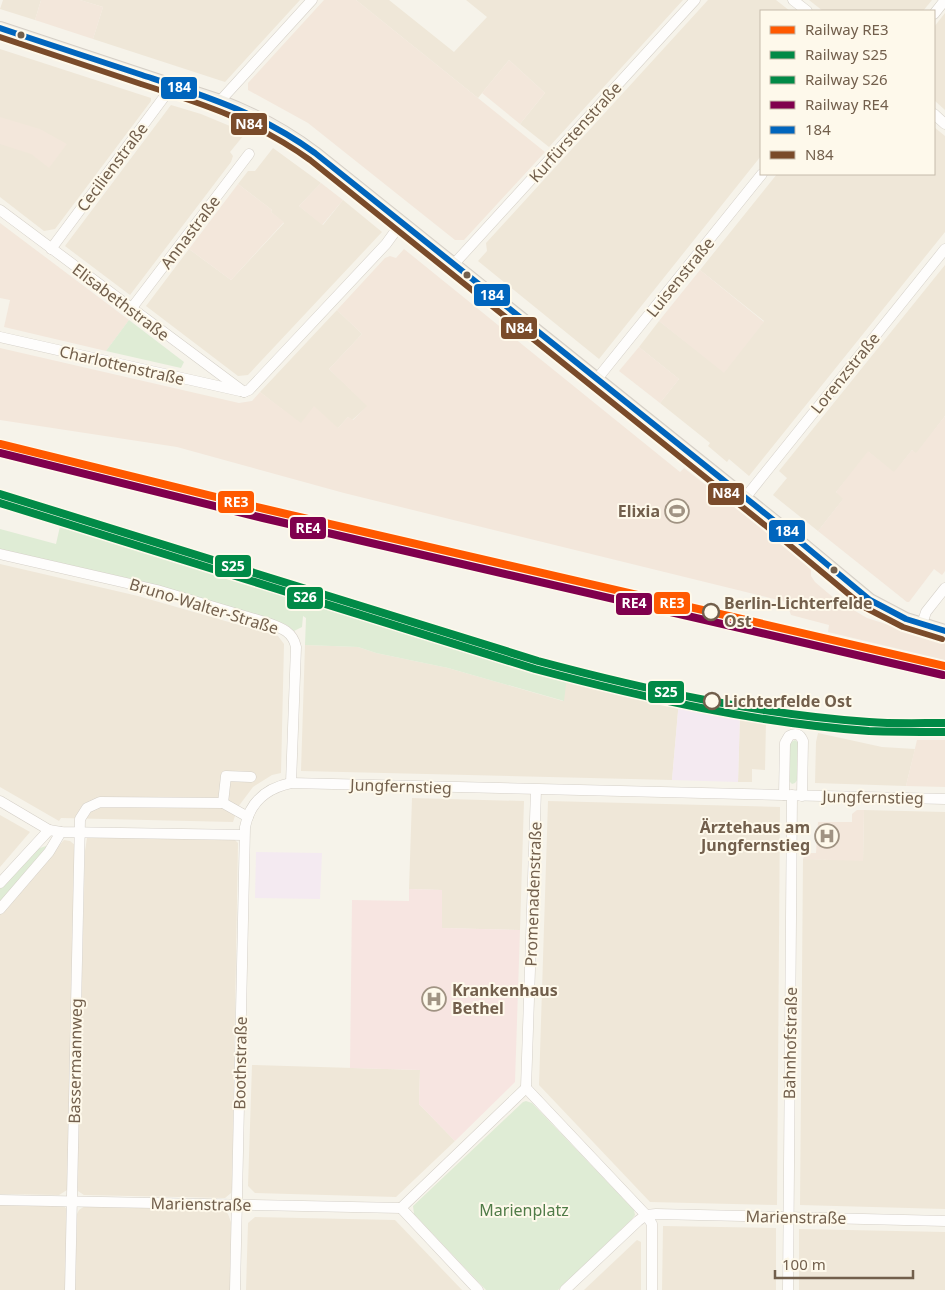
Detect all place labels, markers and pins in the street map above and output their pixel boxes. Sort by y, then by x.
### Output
unlabelled marker [16,30,26,40]
unlabelled marker [462,270,472,280]
sports icon: Elixia [664,498,690,524]
place label: Elixia [618,500,660,522]
unlabelled marker [829,565,839,575]
place label: Berlin-Lichterfelde Ost [724,592,873,632]
marker: Berlin-Lichterfelde Ost [702,603,720,621]
place label: Lichterfelde Ost [724,690,852,712]
marker: Lichterfelde Ost [703,692,721,710]
place label: Ärztehaus am Jungfernstieg [699,816,810,856]
hospital icon: Ärztehaus am Jungfernstieg [814,823,840,849]
place label: Krankenhaus Bethel [452,979,558,1019]
hospital icon: Krankenhaus Bethel [421,986,447,1012]

